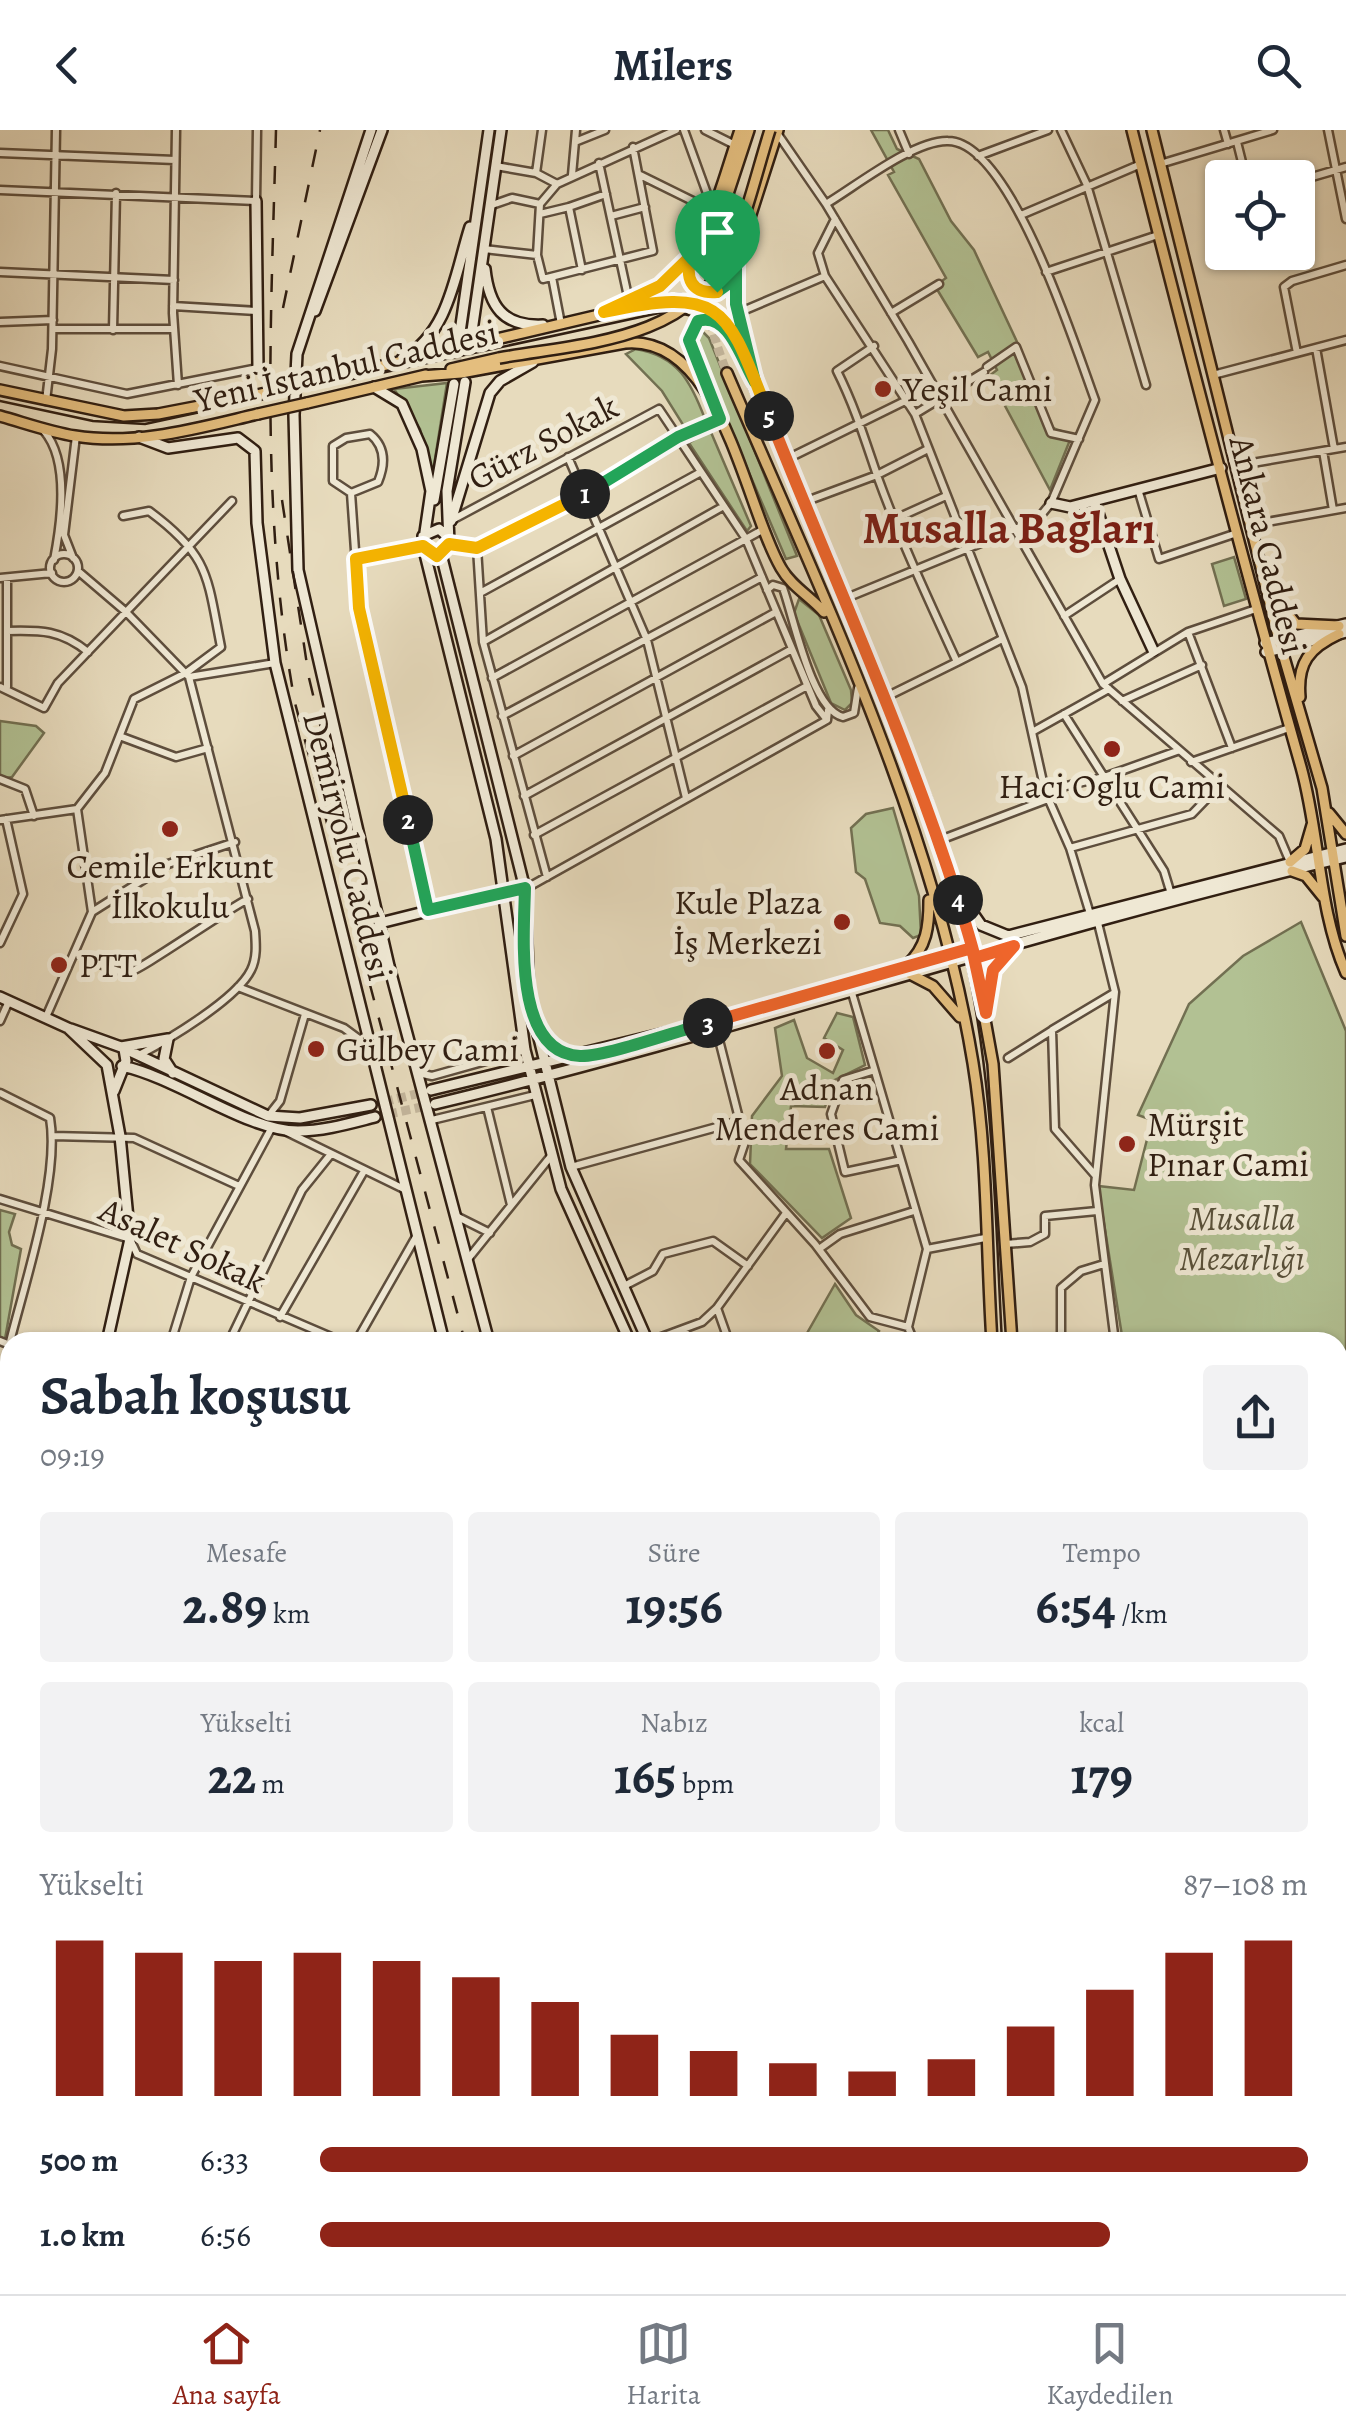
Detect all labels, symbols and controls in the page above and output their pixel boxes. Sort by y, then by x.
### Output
text: Milers [613,34,733,96]
icon: back [40,38,95,93]
icon: search [1251,38,1306,93]
map controls [1205,160,1315,270]
button: locate [1205,160,1315,270]
pin [675,190,760,293]
icon: arrive [690,205,745,260]
street label: Yeni İstanbul Caddesi [189,308,502,424]
place label: Yeşil Cami [902,365,1053,413]
marker: Yeşil Cami [872,378,894,400]
street label: Gürz Sokak [459,382,627,502]
pin: 5 [744,391,794,441]
text: 5 [763,397,775,435]
street label: Ankara Caddesi [1217,430,1318,659]
pin: 1 [560,469,610,519]
text: 1 [580,475,590,513]
district label: Musalla Bağları [862,497,1156,559]
street label: Demiryolu Caddesi [291,707,405,985]
marker: Haci Oglu Cami [1101,738,1123,760]
place label: Haci Oglu Cami [998,762,1226,810]
pin: 2 [383,795,433,845]
text: 2 [401,801,415,839]
marker: Cemile Erkunt İlkokulu [159,818,181,840]
place label: Cemile Erkunt İlkokulu [66,842,274,930]
pin: 4 [933,875,983,925]
place label: Kule Plaza İş Merkezi [673,878,823,966]
text: 4 [951,881,965,919]
marker: Kule Plaza İş Merkezi [831,911,853,933]
place label: PTT [79,941,137,989]
marker: PTT [48,954,70,976]
pin: 3 [683,998,733,1048]
text: 3 [702,1004,714,1042]
place label: Gülbey Cami [336,1025,519,1073]
marker: Gülbey Cami [305,1038,327,1060]
marker: Adnan Menderes Cami [816,1040,838,1062]
place label: Adnan Menderes Cami [714,1064,940,1152]
place label: Mürşit Pınar Cami [1147,1100,1309,1188]
marker: Mürşit Pınar Cami [1116,1133,1138,1155]
street label: Asalet Sokak [91,1185,274,1305]
park label: Musalla Mezarlığı [1179,1194,1305,1282]
text: Sabah koşusu [40,1358,350,1433]
button: share [1203,1365,1308,1470]
text: 09:19 [40,1433,105,1477]
text: Mesafe [206,1534,287,1572]
text: Süre [648,1534,700,1572]
text: Tempo [1063,1534,1141,1572]
text: 2.89 [182,1572,267,1640]
text: 19:56 [625,1572,723,1640]
text: 6:54 [1036,1572,1116,1640]
text: km [267,1595,310,1633]
text: /km [1116,1595,1168,1633]
text: Yükselti [201,1704,292,1742]
text: Nabız [640,1704,708,1742]
text: kcal [1079,1704,1124,1742]
text: 22 [208,1742,256,1810]
text: 165 [614,1742,676,1810]
text: 179 [1070,1742,1133,1810]
text: m [256,1765,285,1803]
text: bpm [676,1765,734,1803]
text: Yükselti [40,1862,144,1906]
text: 87–108 m [1183,1862,1308,1906]
text: 500 m [40,2138,118,2182]
text: 6:33 [200,2138,249,2182]
text: 1.0 km [40,2213,125,2257]
text: 6:56 [200,2213,251,2257]
tab: Ana sayfa [173,2316,281,2414]
tab: Harita [626,2316,701,2414]
tab: Kaydedilen [1046,2316,1173,2414]

